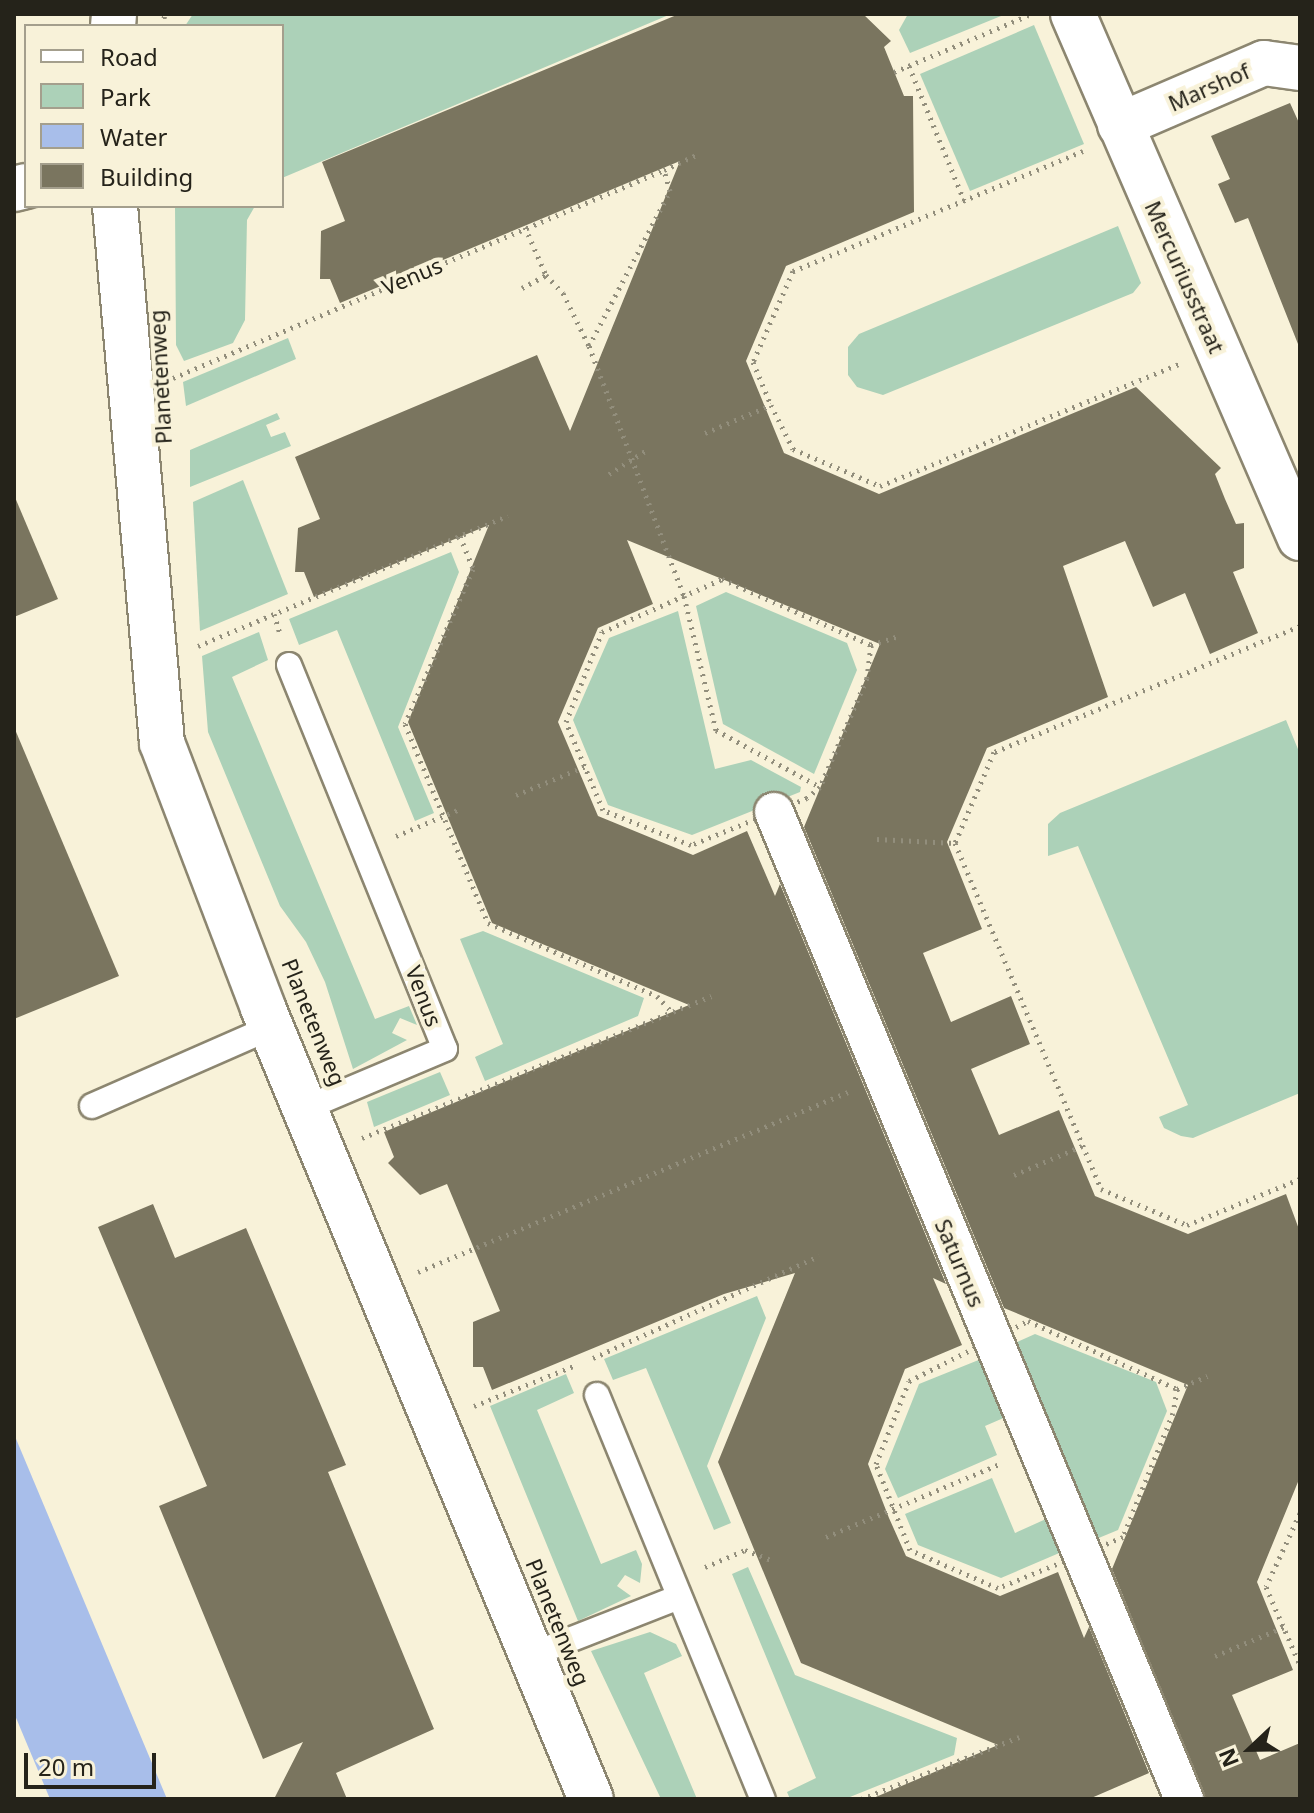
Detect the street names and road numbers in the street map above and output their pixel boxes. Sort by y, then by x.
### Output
street label: Marshof [1164,57,1254,117]
street label: Mercuriusstraat [1140,197,1230,357]
street label: Venus [378,252,446,300]
street label: Planetenweg [143,309,177,445]
street label: Planetenweg [277,955,351,1089]
street label: Venus [400,962,448,1030]
street label: Saturnus [930,1215,990,1311]
street label: Planetenweg [521,1555,595,1689]

